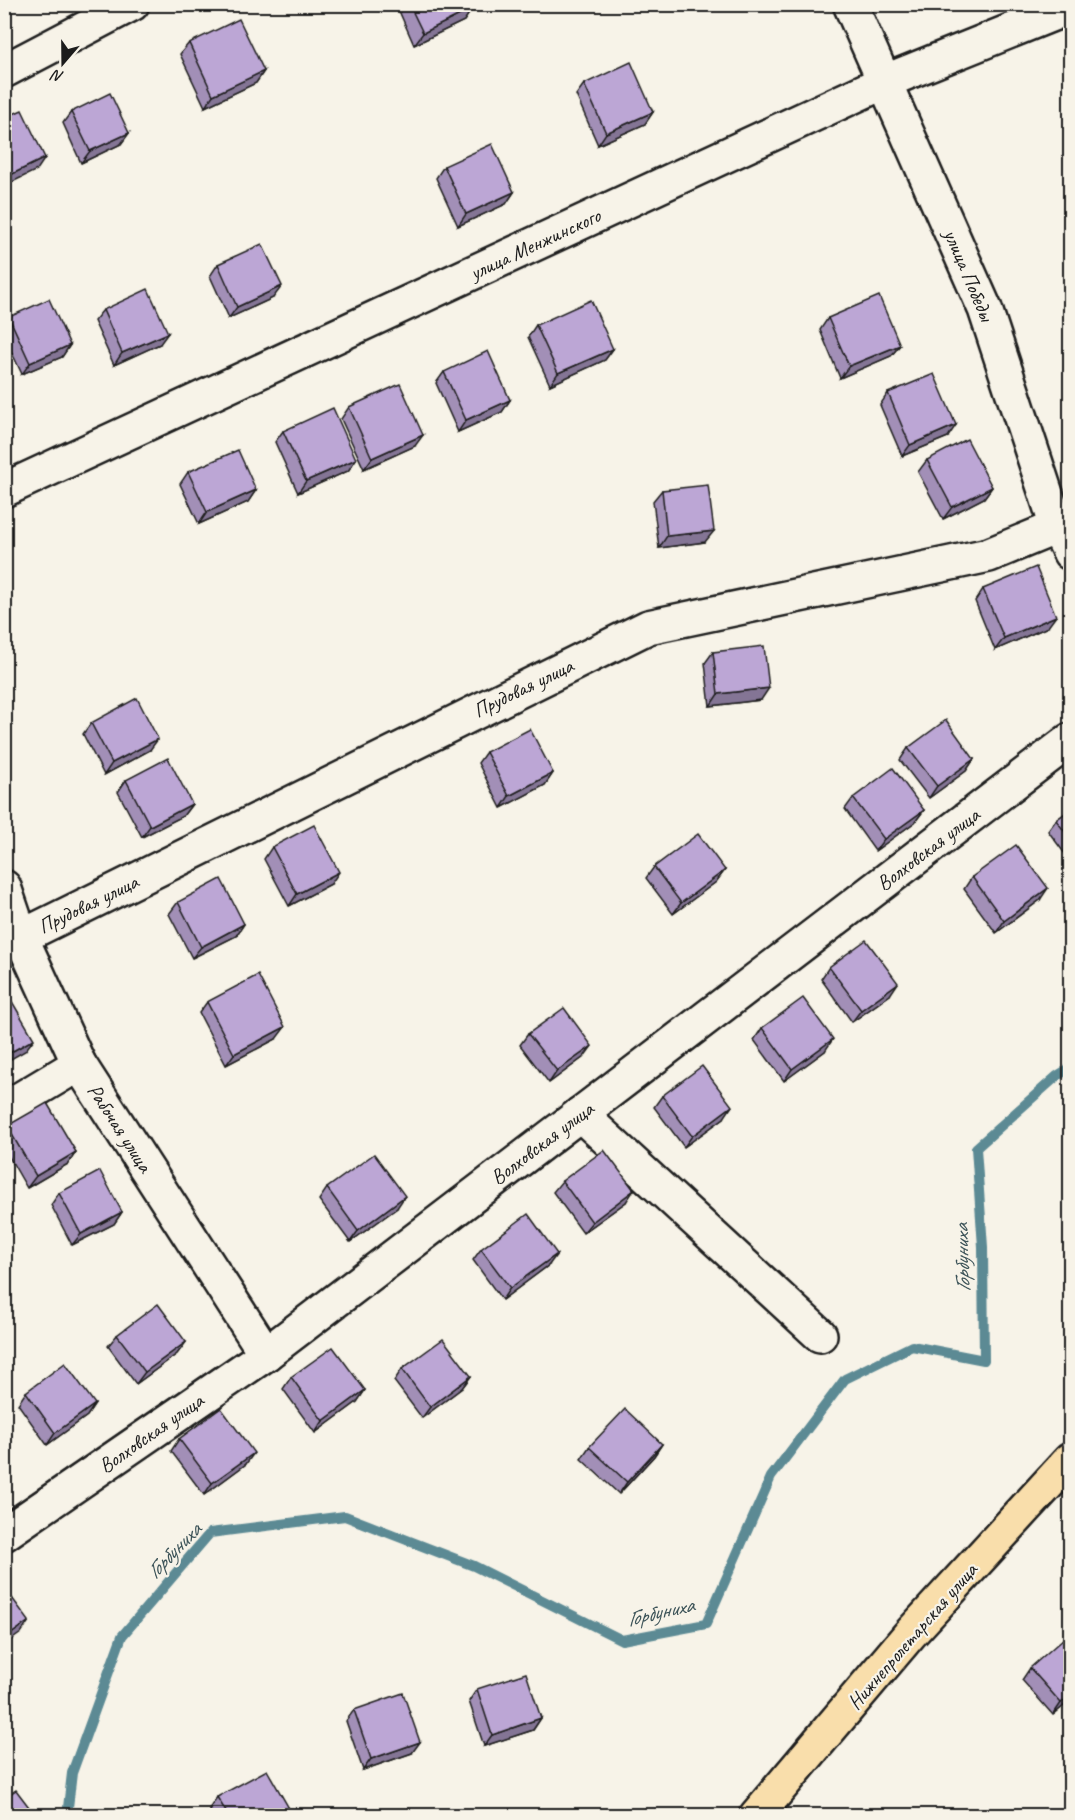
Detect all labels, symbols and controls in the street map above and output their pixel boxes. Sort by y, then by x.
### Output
north arrow [33,33,93,93]
text: N [47,64,66,87]
street label: улица Менжинского [464,202,606,286]
street label: улица Победы [937,223,1001,326]
street label: Прудовая улица [469,652,579,723]
street label: Волховская улица [871,801,986,896]
street label: Прудовая улица [34,868,144,939]
street label: Рабочая улица [82,1079,159,1179]
street label: Волховская улица [485,1095,600,1190]
water label: Горбуниха [947,1221,977,1292]
street label: Волховская улица [93,1386,210,1479]
water label: Горбуниха [140,1515,209,1585]
street label: Нижнепролетарская улица [841,1556,984,1715]
water label: Горбуниха [624,1590,699,1633]

